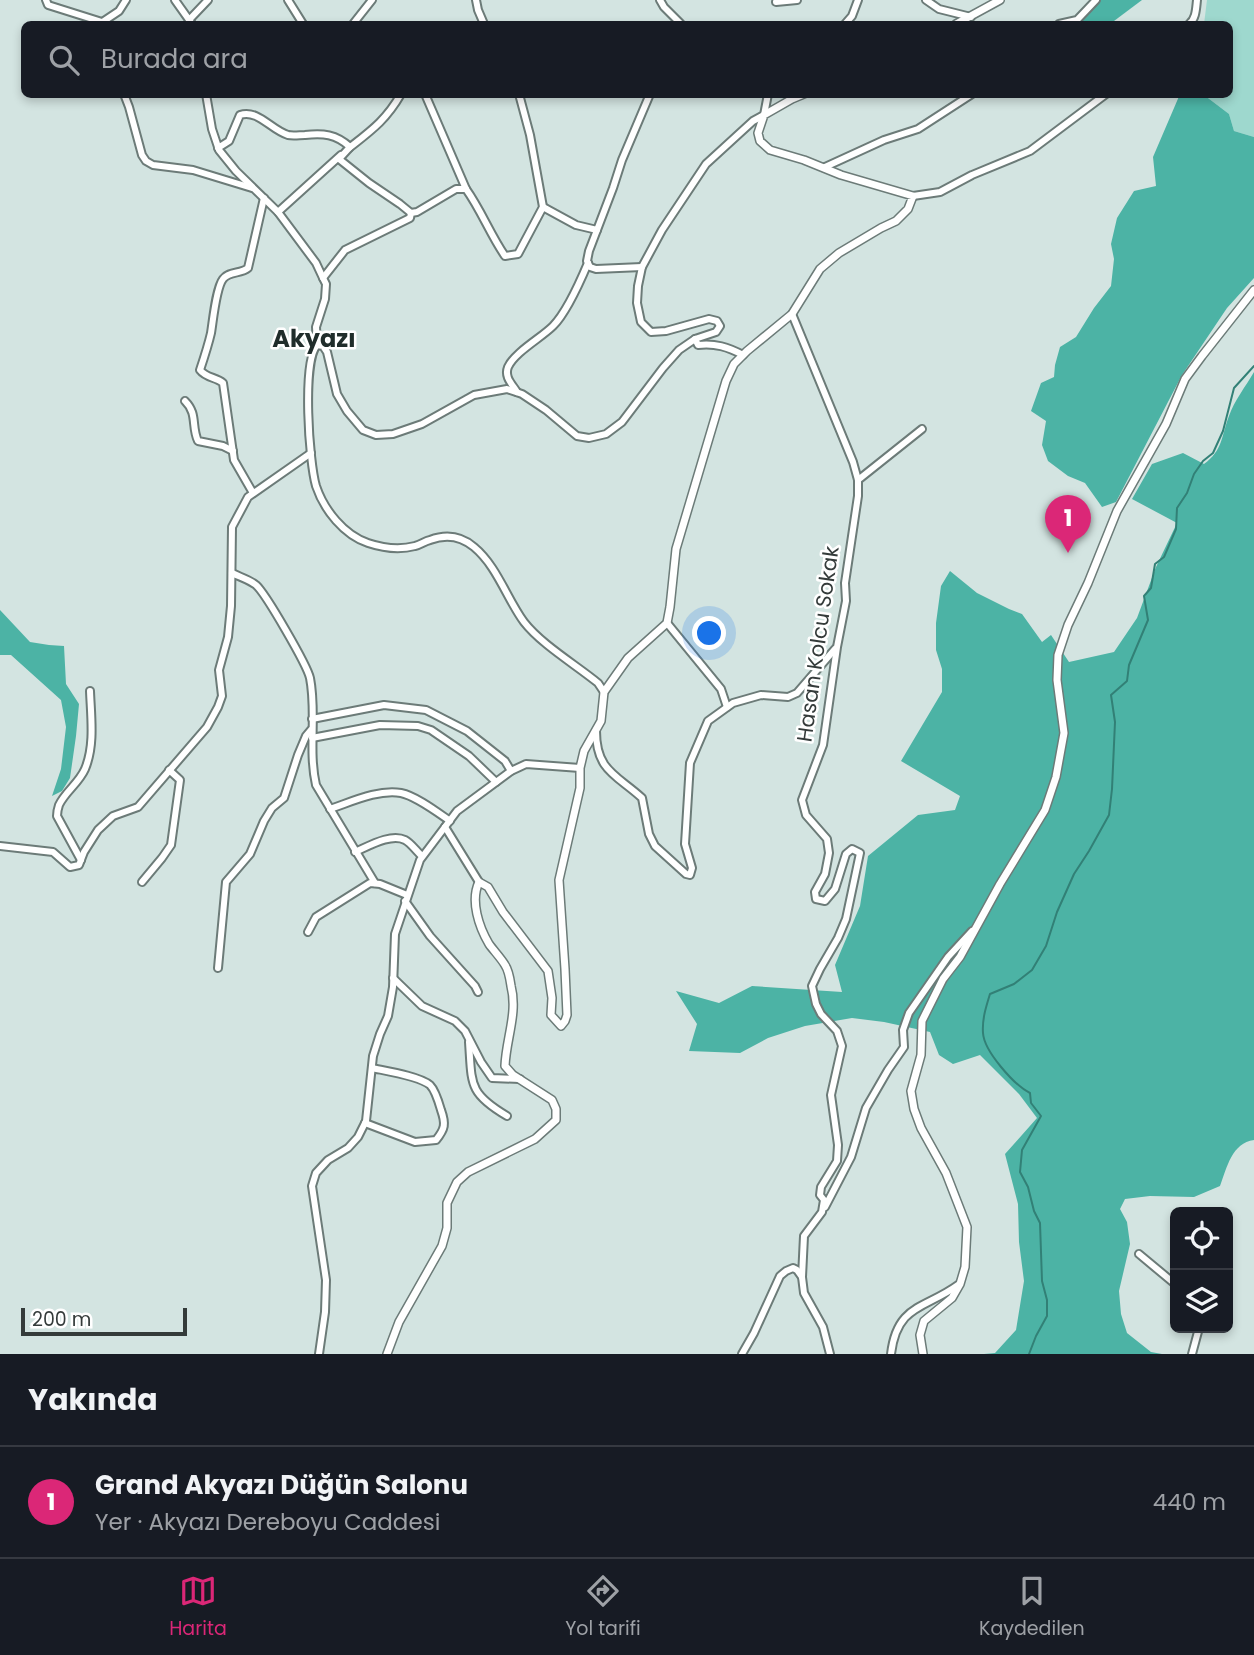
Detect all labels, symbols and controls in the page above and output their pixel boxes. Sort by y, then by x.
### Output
search box [21,21,1233,98]
icon: search [45,41,83,79]
text: Burada ara [101,41,248,77]
district label: Akyazı [272,322,356,355]
pin: 1 [1045,495,1091,553]
street label: Hasan Kolcu Sokak [789,544,846,744]
your location [692,616,726,650]
map controls [1170,1207,1233,1333]
button: locate [1170,1207,1233,1270]
button: layers [1170,1270,1233,1333]
scale bar [21,1305,187,1337]
text: 200 m [32,1306,91,1333]
text: Yakında [28,1378,158,1421]
text: Grand Akyazı Düğün Salonu [95,1467,468,1503]
text: 1 [47,1486,55,1518]
text: 440 m [1153,1486,1226,1518]
text: Yer · Akyazı Dereboyu Caddesi [95,1506,440,1538]
tab: Harita [169,1572,227,1643]
tab: Yol tarifi [565,1572,641,1643]
tab: Kaydedilen [979,1572,1085,1643]

